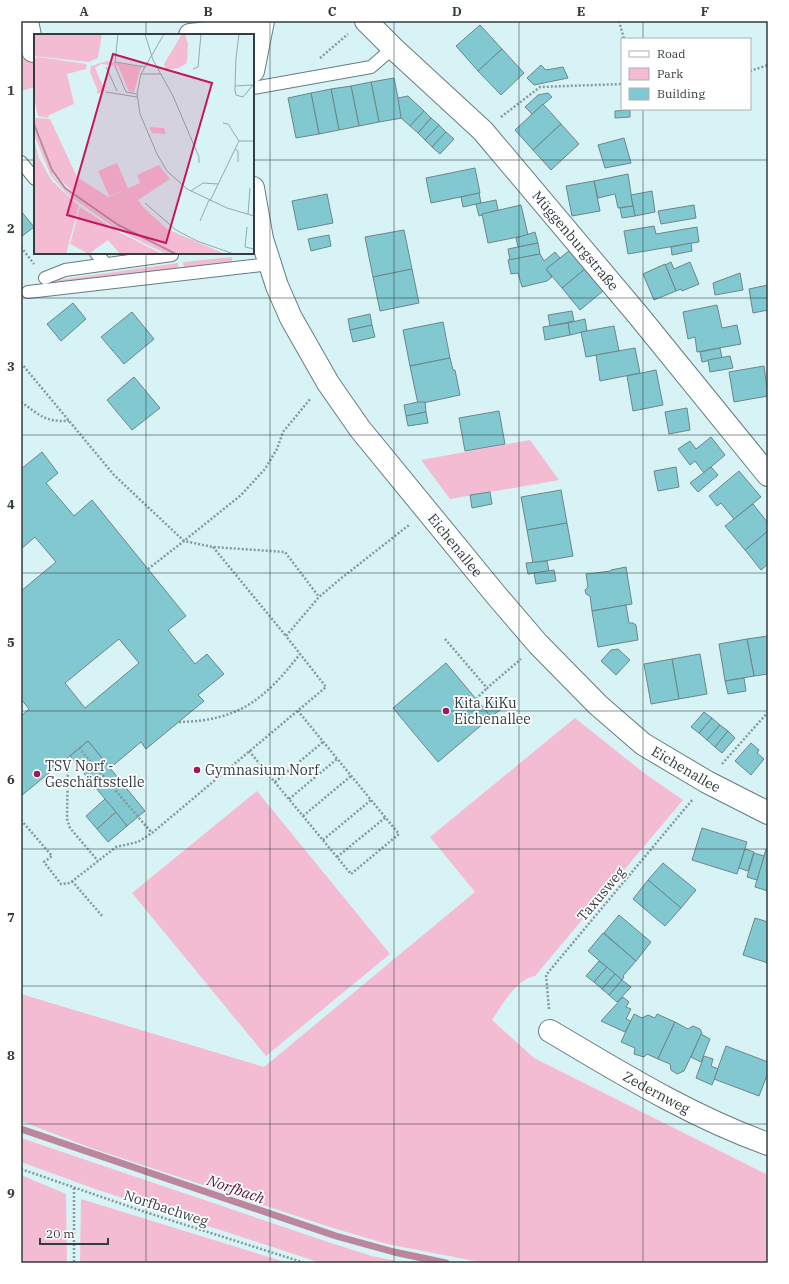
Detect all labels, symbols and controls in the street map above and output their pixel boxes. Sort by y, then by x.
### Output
text: A [79,3,89,20]
text: B [203,3,213,20]
text: C [328,3,337,20]
text: D [452,3,462,20]
text: E [577,3,585,20]
text: F [701,3,709,20]
inset map [34,34,254,254]
legend [621,38,751,110]
text: Road [657,46,686,61]
text: Park [657,66,683,81]
text: 1 [7,82,15,99]
text: Building [657,86,705,101]
street label: Müggenburgstraße [528,187,623,294]
text: 2 [7,220,15,237]
text: 3 [7,358,15,375]
text: 4 [7,496,15,513]
street label: Eichenallee [424,510,486,581]
text: 5 [7,634,15,651]
place label: Kita KiKu Eichenallee [454,694,531,728]
marker: Kita KiKu Eichenallee [441,706,451,716]
street label: Eichenallee [648,742,723,796]
place label: TSV Norf - Geschäftsstelle [45,757,145,791]
place label: Gymnasium Norf [205,761,320,779]
marker: Gymnasium Norf [192,765,202,775]
marker: TSV Norf - Geschäftsstelle [32,769,42,779]
text: 6 [7,771,15,788]
street label: Taxusweg [573,863,629,925]
text: 7 [7,909,15,926]
text: 8 [7,1047,15,1064]
street label: Zedernweg [620,1067,693,1118]
water label: Norfbach [204,1170,268,1208]
text: 9 [7,1185,15,1202]
street label: Norfbachweg [121,1186,211,1230]
scale bar [40,1220,108,1246]
text: 20 m [46,1226,75,1241]

